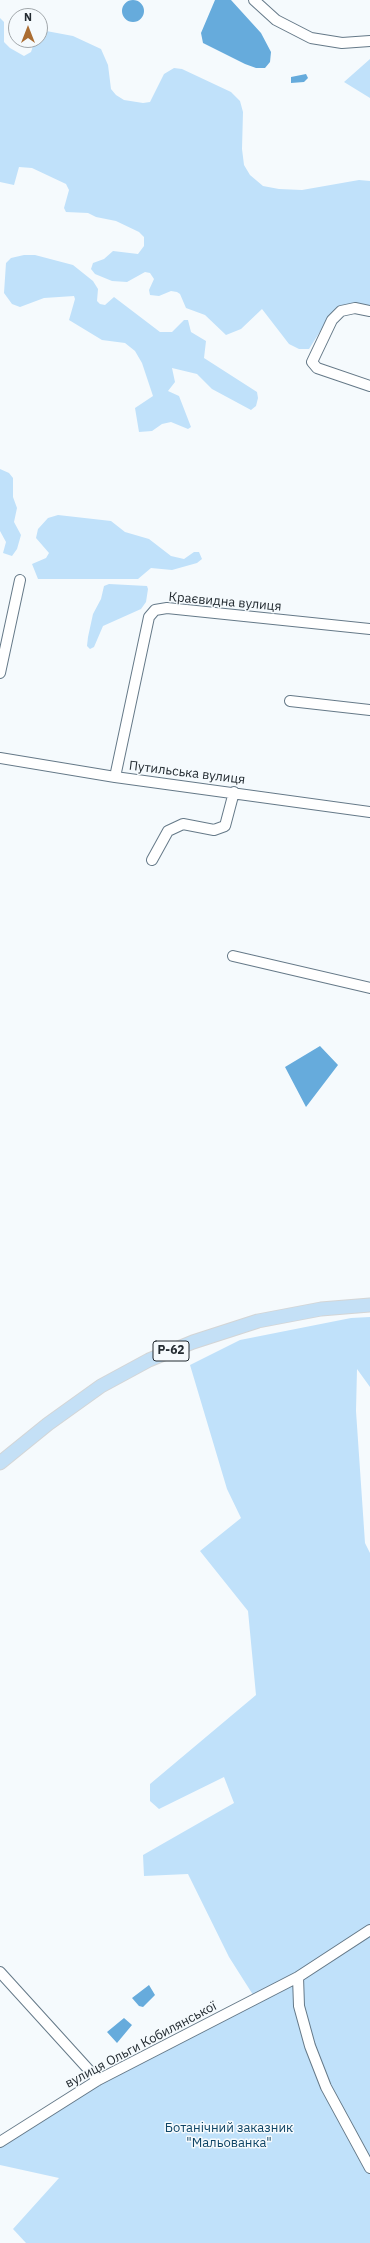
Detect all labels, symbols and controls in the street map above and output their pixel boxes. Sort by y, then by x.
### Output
north arrow [8,8,48,48]
text: N [24,10,32,24]
street label: Краєвидна вулиця [168,589,282,615]
street label: Путильська вулиця [128,758,246,788]
road number: Р-62 [153,1341,189,1361]
street label: вулиця Ольги Кобилянської [63,1998,219,2092]
park label: Ботанічний заказник "Мальованка" [165,2120,293,2151]

